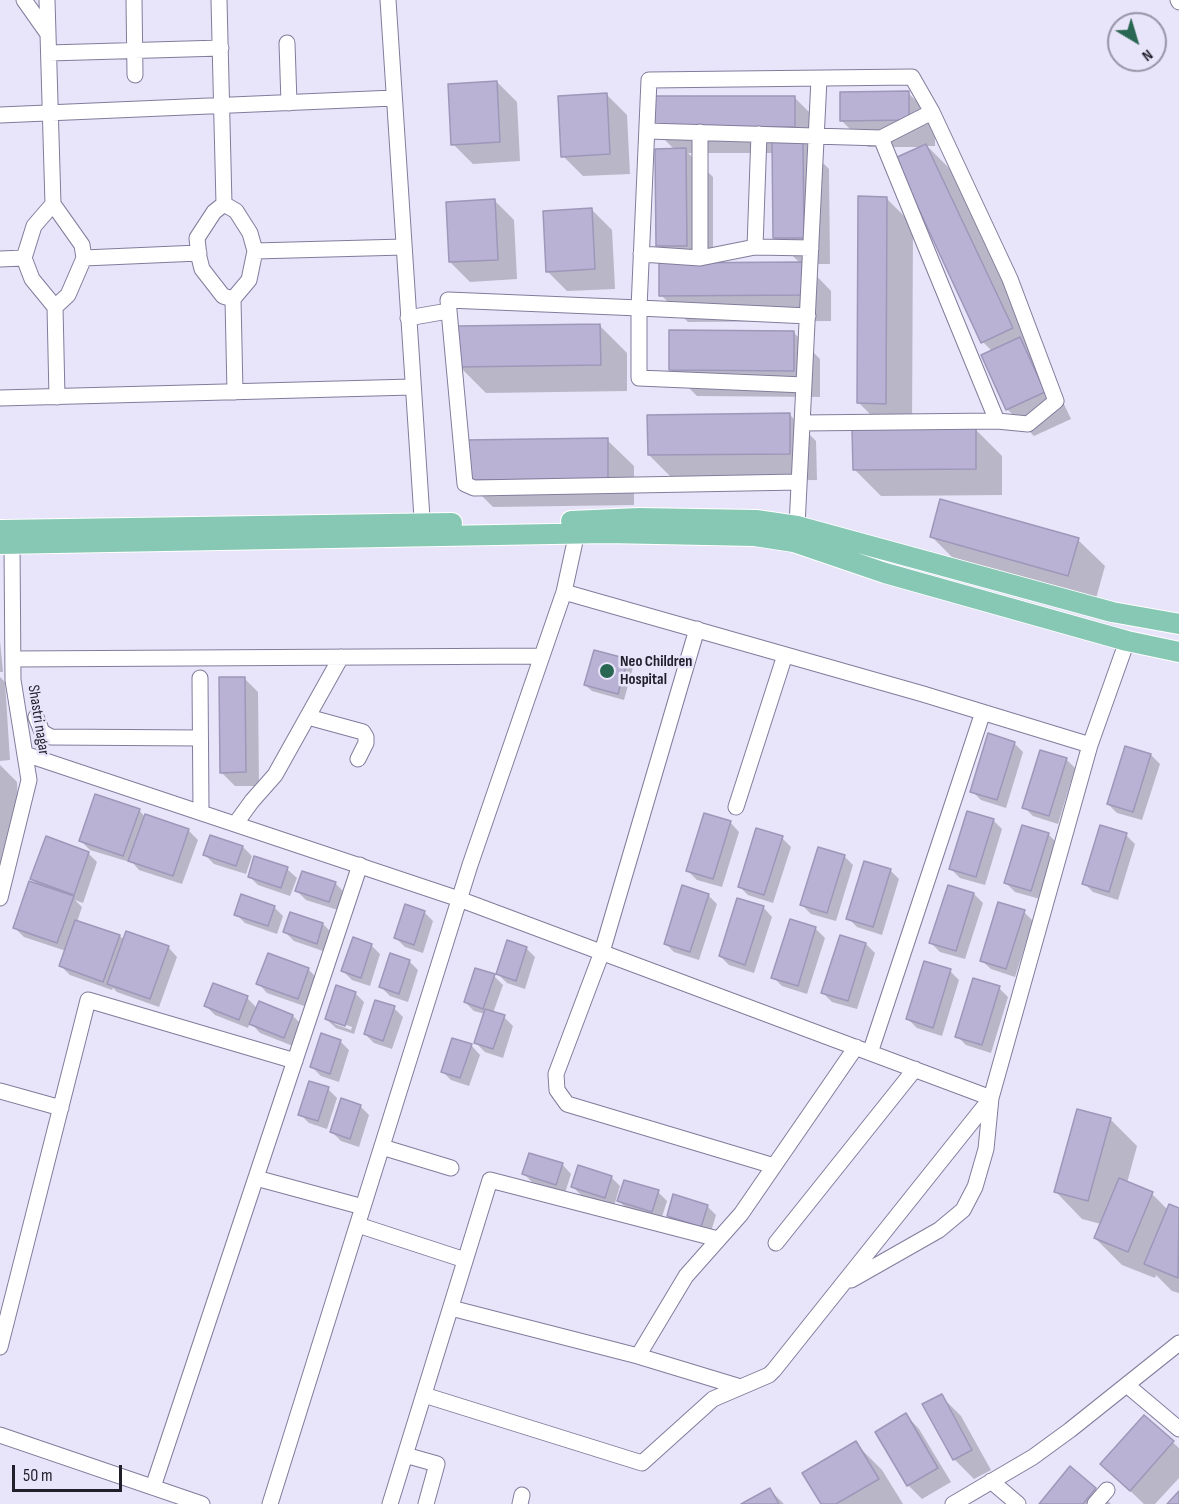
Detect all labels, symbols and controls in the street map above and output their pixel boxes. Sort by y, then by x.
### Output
north arrow [1107,12,1167,72]
text: N [1138,45,1156,65]
place label: Neo Children Hospital [620,652,692,690]
marker: Neo Children Hospital [598,662,616,680]
street label: Shastri nagar [23,684,53,756]
scale bar [15,1453,124,1491]
text: 50 m [23,1465,53,1486]

